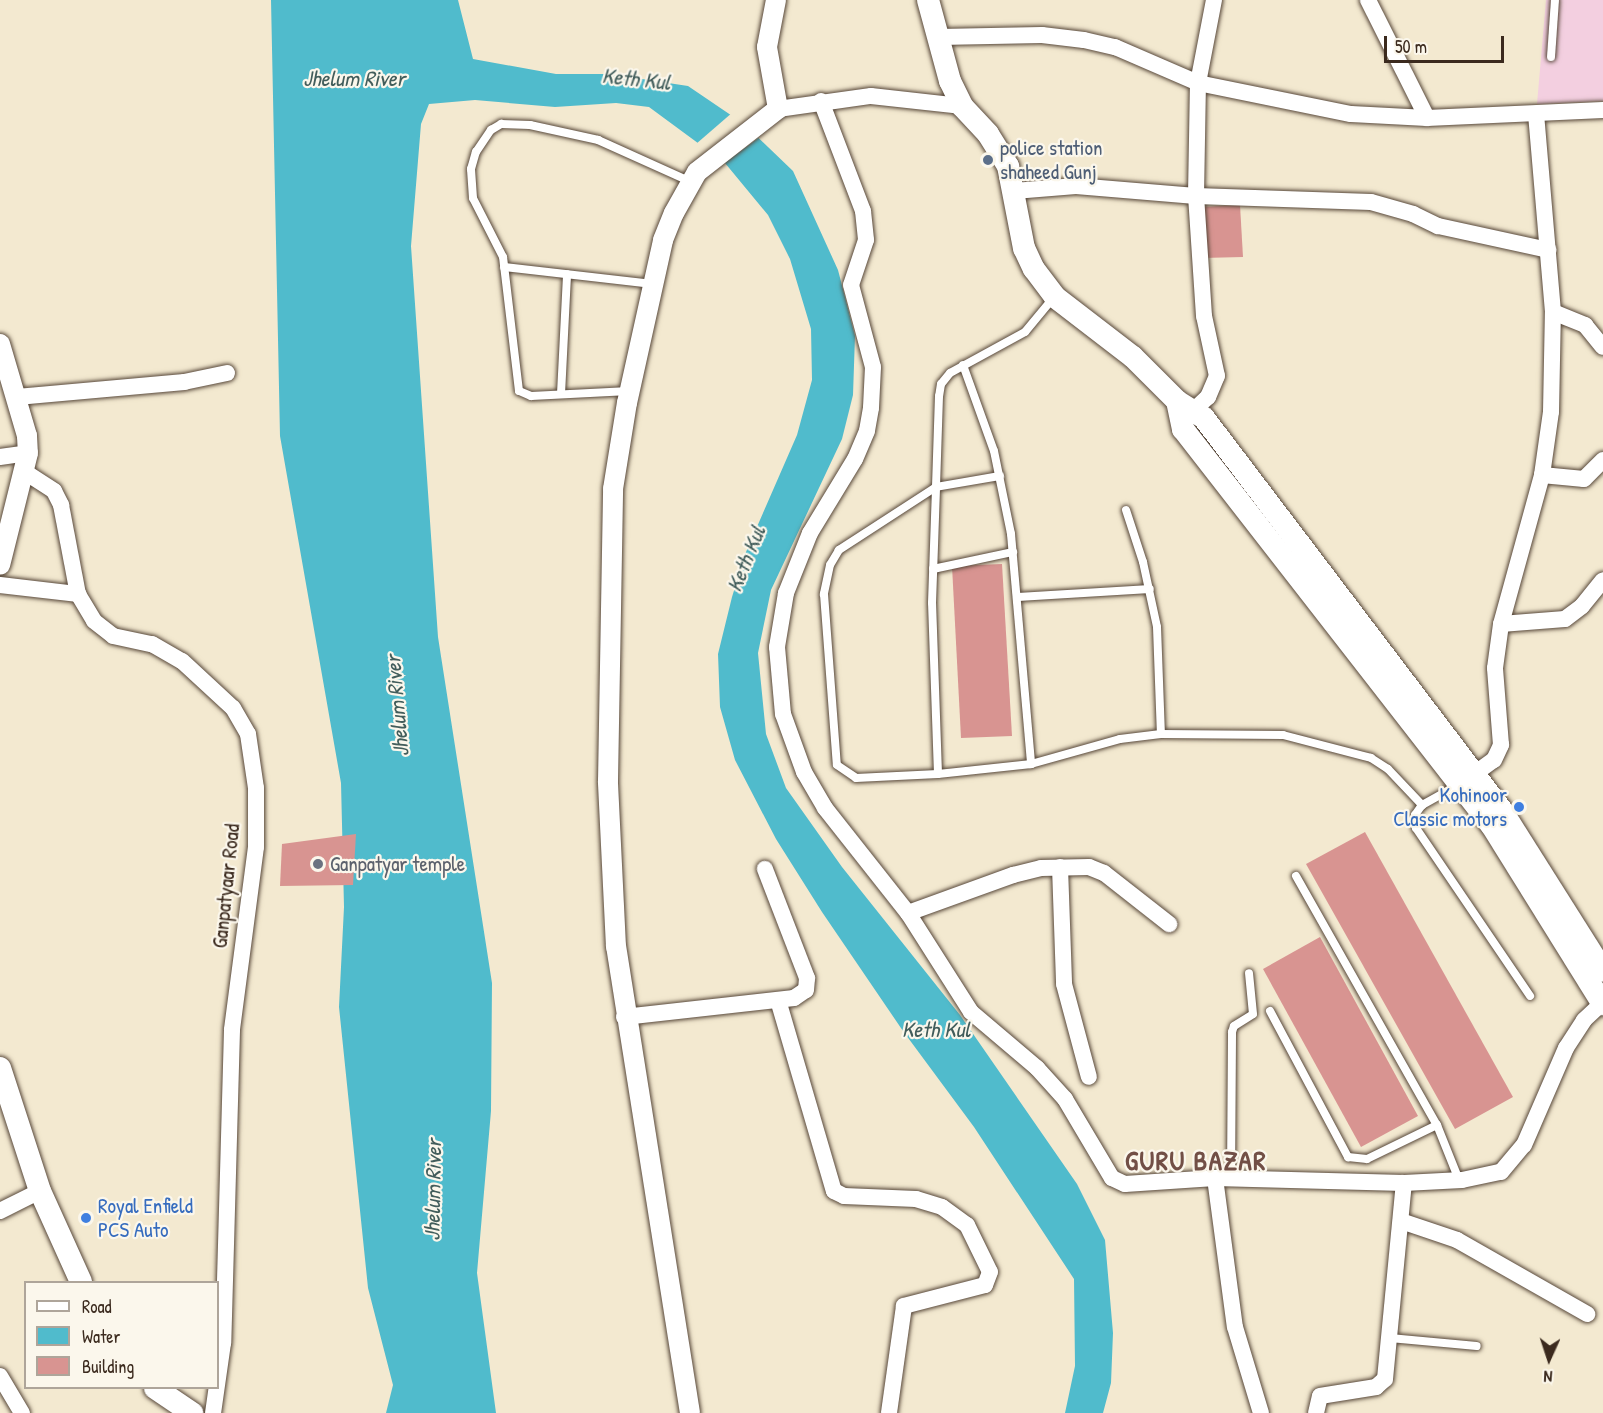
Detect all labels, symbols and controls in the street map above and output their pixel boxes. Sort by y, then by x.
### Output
scale bar [1387,24,1507,62]
text: 50 m [1395,34,1427,59]
water label: Keth Kul [601,62,671,96]
water label: Jhelum River [303,66,405,92]
place label: police station shaheed Gunj [1000,135,1103,185]
marker: police station shaheed Gunj [981,153,995,167]
water label: Keth Kul [721,522,771,596]
water label: Jhelum River [379,654,415,758]
place label: Kohinoor Classic motors [1393,782,1507,832]
marker: Kohinoor Classic motors [1512,800,1526,814]
street label: Ganpatyaar Road [207,823,245,949]
place label: Ganpatyar temple [330,851,465,877]
marker: Ganpatyar temple [311,857,325,871]
water label: Keth Kul [902,1017,970,1043]
water label: Jhelum River [419,1139,447,1241]
district label: GURU BAZAR [1125,1145,1267,1177]
place label: Royal Enfield PCS Auto [98,1193,193,1243]
marker: Royal Enfield PCS Auto [79,1211,93,1225]
legend [24,1281,219,1389]
text: Road [82,1294,112,1319]
text: Water [82,1324,120,1349]
north arrow [1519,1329,1579,1389]
text: Building [82,1354,134,1379]
text: N [1543,1366,1553,1388]

